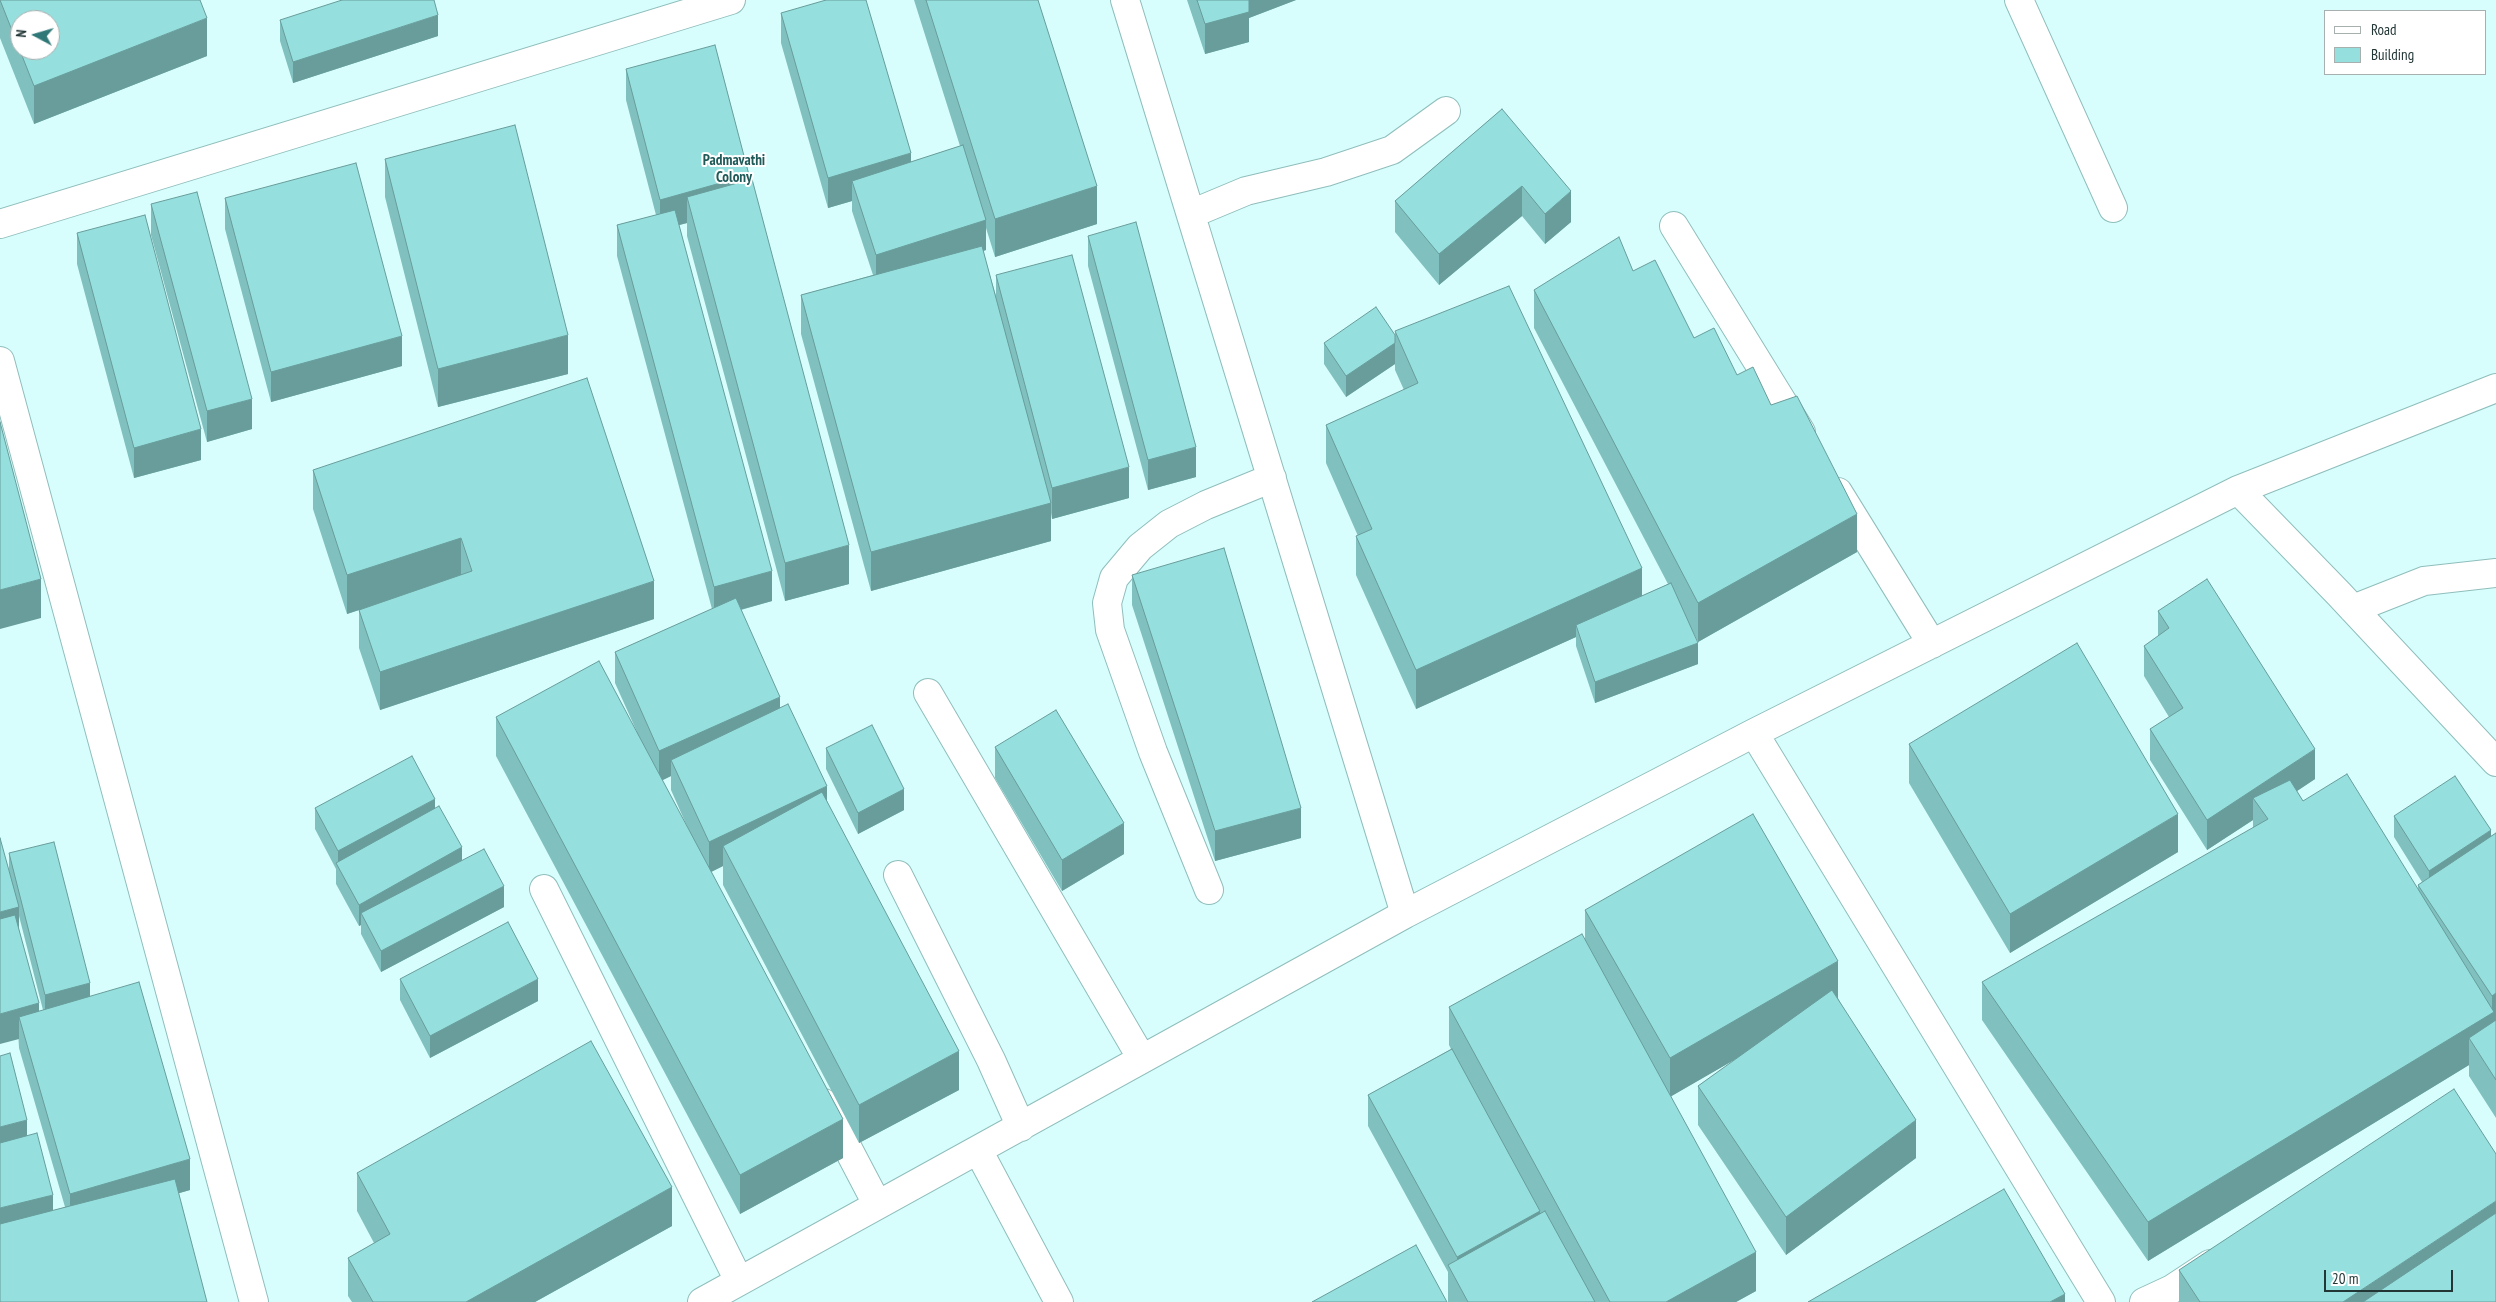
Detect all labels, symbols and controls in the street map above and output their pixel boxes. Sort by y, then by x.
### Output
north arrow [10,10,60,60]
legend [2324,10,2486,75]
text: Road [2371,20,2397,39]
text: N [12,29,30,38]
text: Building [2371,45,2414,64]
district label: Padmavathi Colony [703,152,765,187]
scale bar [2326,1260,2455,1292]
text: 20 m [2332,1269,2358,1288]

